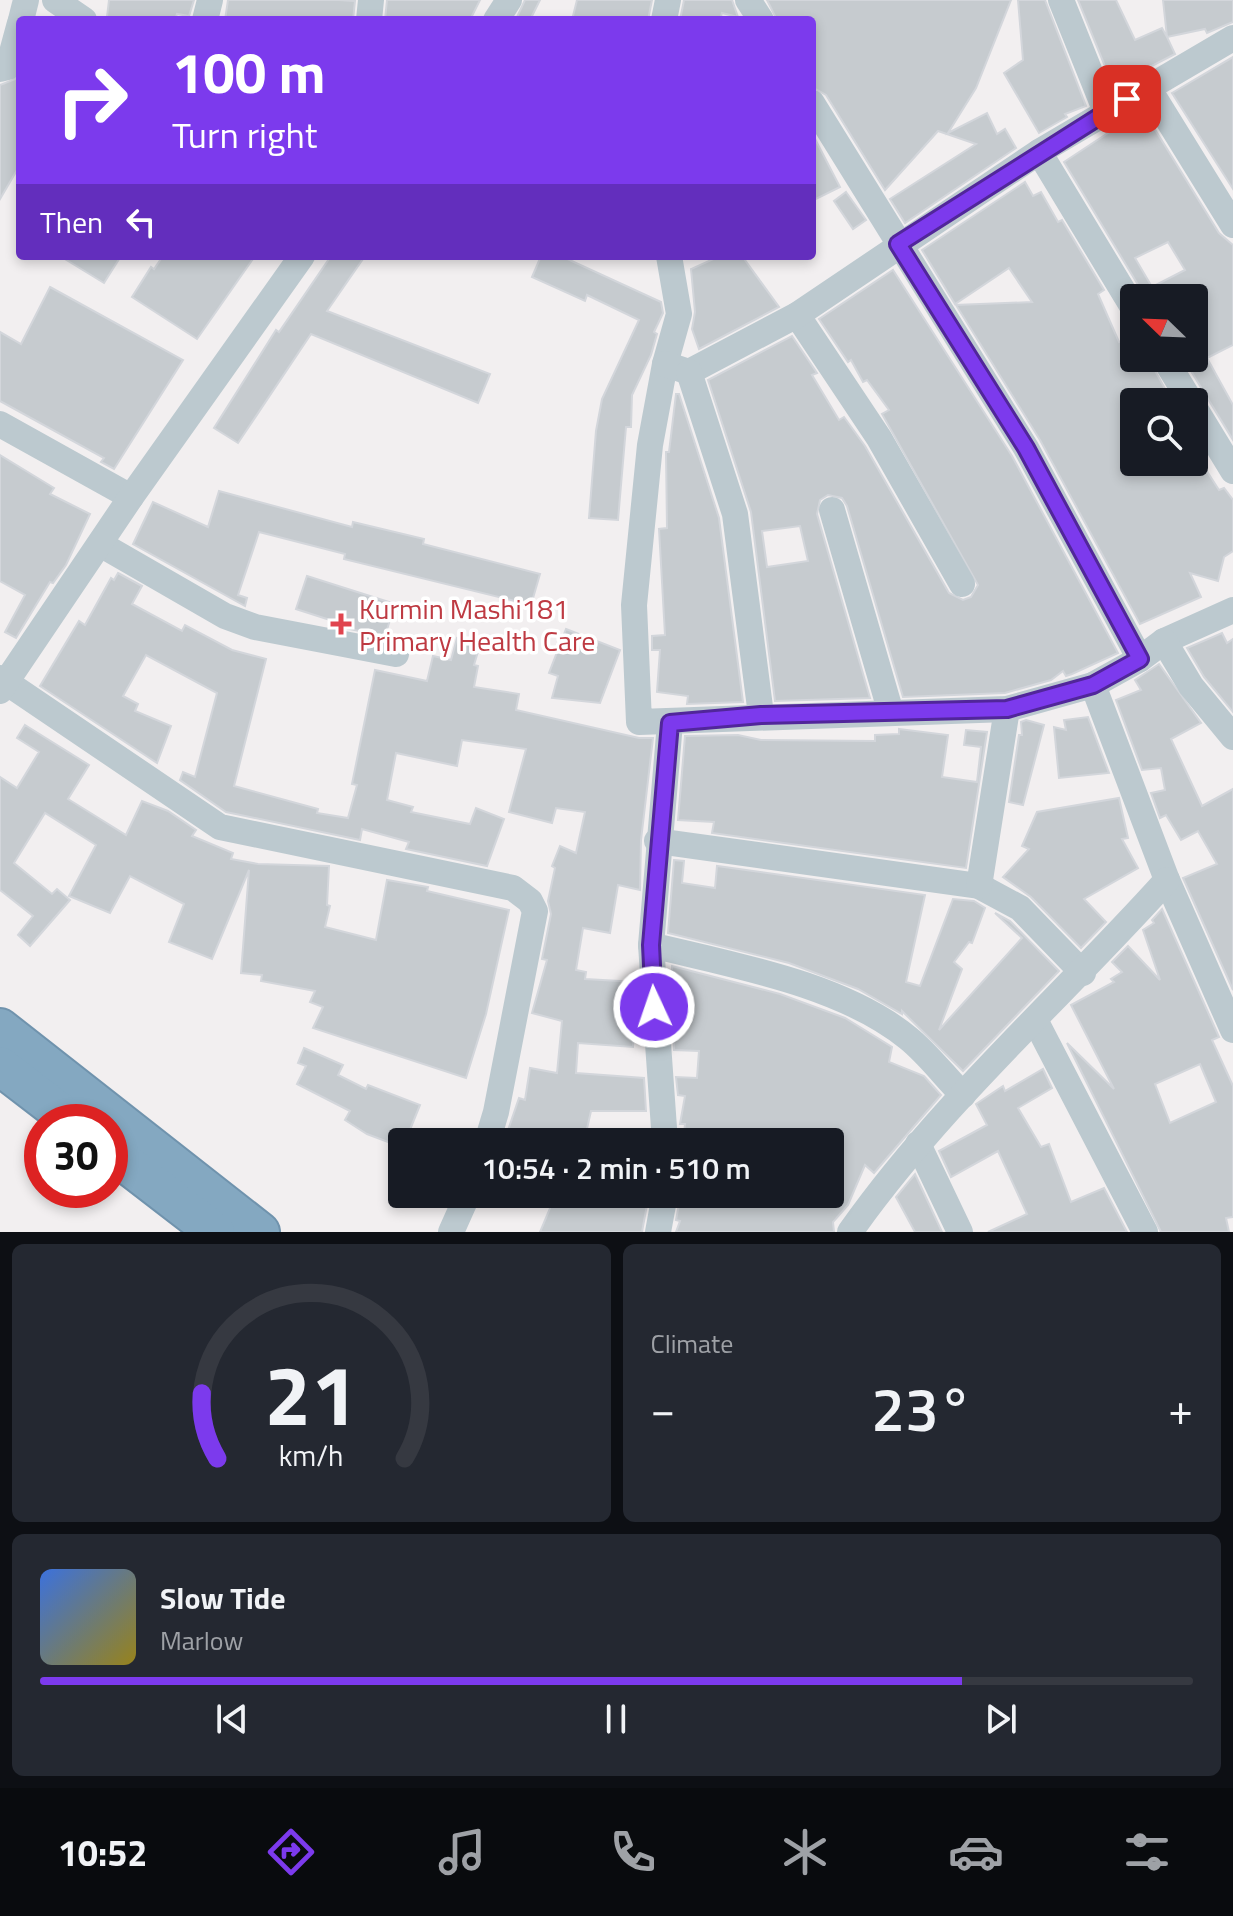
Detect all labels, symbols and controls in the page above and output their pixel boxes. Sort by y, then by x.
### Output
text: 100 m [172,30,325,115]
icon: right [40,48,144,152]
pin [1093,65,1161,133]
icon: arrive [1105,77,1149,121]
text: Turn right [172,107,317,162]
text: Then [40,199,103,245]
icon: left [119,200,163,244]
north arrow [1120,284,1208,372]
map controls [1120,284,1208,476]
button: search [1120,388,1208,476]
place label: Kurmin Mashi181 Primary Health Care [359,587,595,662]
marker: Kurmin Mashi181 Primary Health Care [330,613,352,635]
position arrow [612,965,696,1049]
speed limit sign: 30 [24,1104,128,1208]
text: 10:54 · 2 min · 510 m [481,1145,751,1191]
text: Climate [651,1324,733,1363]
text: 21 [265,1331,358,1457]
text: 23° [871,1363,972,1454]
text: − [651,1375,675,1442]
text: + [1168,1375,1193,1442]
text: km/h [279,1434,344,1477]
text: Slow Tide [160,1575,285,1621]
text: Marlow [160,1621,243,1660]
icon: previous [210,1697,254,1741]
icon: pause [594,1697,638,1741]
icon: next [979,1697,1023,1741]
icon: directions [263,1824,319,1880]
icon: music [434,1824,490,1880]
icon: phone [605,1824,661,1880]
icon: climate [777,1824,833,1880]
icon: car [948,1824,1004,1880]
icon: filters [1119,1824,1175,1880]
text: 10:52 [58,1825,148,1880]

